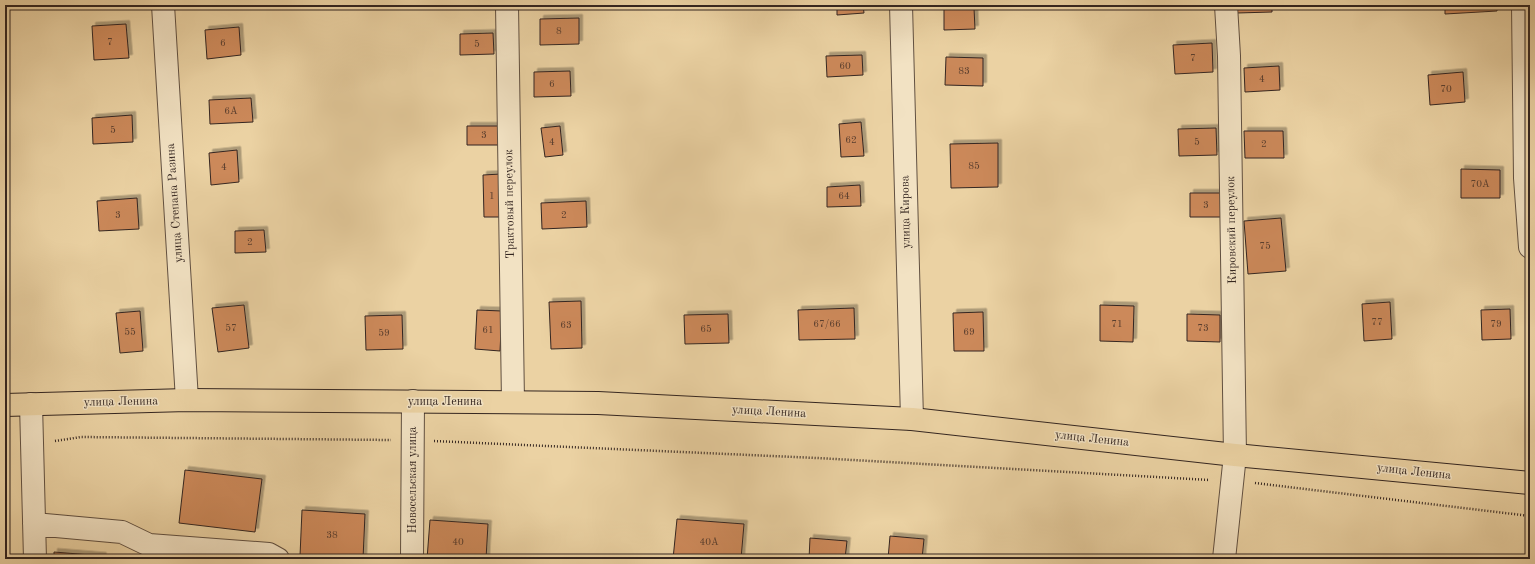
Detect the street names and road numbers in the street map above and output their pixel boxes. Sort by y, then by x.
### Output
street label: улица Степана Разина [165,143,185,263]
street label: Трактовый переулок [503,149,517,259]
street label: улица Кирова [899,175,913,249]
street label: Кировский переулок [1225,176,1239,284]
street label: улица Ленина [84,395,158,409]
street label: улица Ленина [408,396,482,408]
street label: улица Ленина [732,404,807,420]
street label: Новосельская улица [407,426,419,534]
street label: улица Ленина [1054,429,1130,449]
street label: улица Ленина [1376,462,1452,482]

